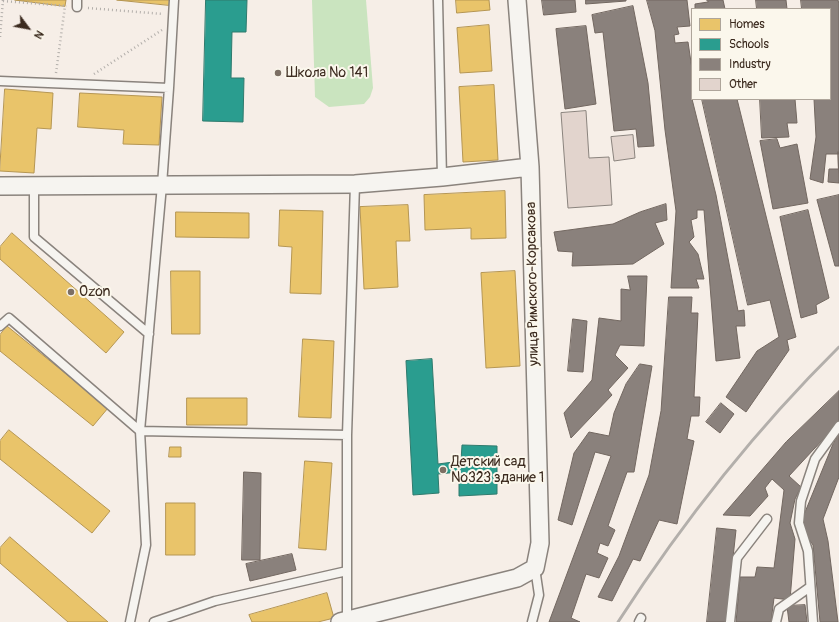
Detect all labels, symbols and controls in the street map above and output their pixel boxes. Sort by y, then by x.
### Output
north arrow [8,8,48,48]
legend [691,8,831,100]
text: Homes [729,17,765,32]
text: N [31,28,46,41]
text: Schools [729,37,769,52]
text: Industry [729,57,771,72]
place label: Школа № 141 [286,65,368,81]
marker: Школа № 141 [273,68,283,78]
text: Other [729,77,757,92]
street label: улица Римского-Корсакова [523,202,543,366]
place label: Ozon [79,284,110,300]
marker: Ozon [66,287,76,297]
place label: Детский сад №323 здание 1 [451,454,544,486]
marker: Детский сад №323 здание 1 [438,465,448,475]

